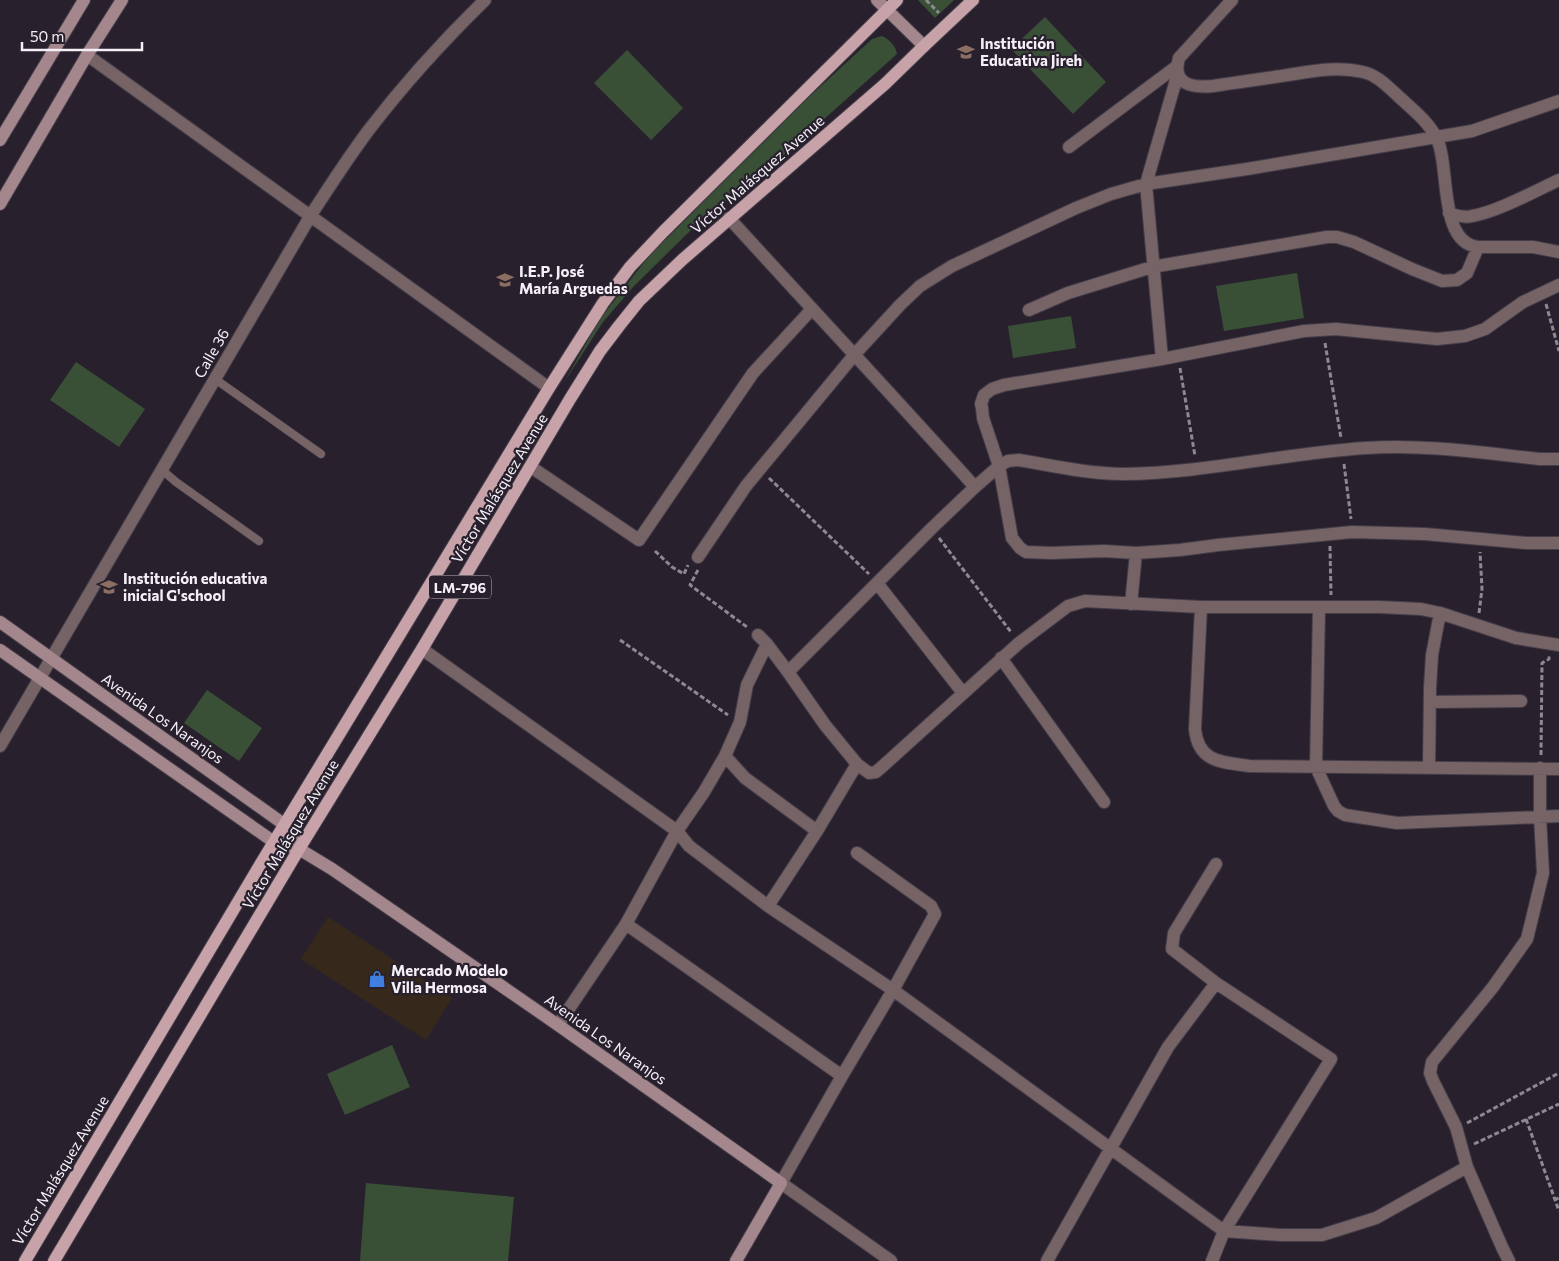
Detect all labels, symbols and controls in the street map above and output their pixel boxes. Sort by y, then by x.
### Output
scale bar [22,20,142,52]
text: 50 m [30,27,64,45]
place label: Institución Educativa Jireh [980,34,1082,69]
school or university icon: Institución Educativa Jireh [956,42,976,62]
street label: Víctor Malásquez Avenue [687,111,828,237]
place label: I.E.P. José María Arguedas [519,262,628,297]
school or university icon: I.E.P. José María Arguedas [495,270,515,290]
street label: Calle 36 [190,325,232,381]
street label: Víctor Malásquez Avenue [447,410,551,566]
place label: Institución educativa inicial G'school [123,569,268,604]
road number: LM-796 [429,576,491,598]
school or university icon: Institución educativa inicial G'school [99,577,119,597]
street label: Avenida Los Naranjos [98,669,228,767]
street label: Víctor Malásquez Avenue [238,756,342,912]
place label: Mercado Modelo Villa Hermosa [391,961,508,996]
shop icon: Mercado Modelo Villa Hermosa [367,969,387,989]
street label: Avenida Los Naranjos [541,990,671,1088]
street label: Víctor Malásquez Avenue [8,1092,112,1248]

